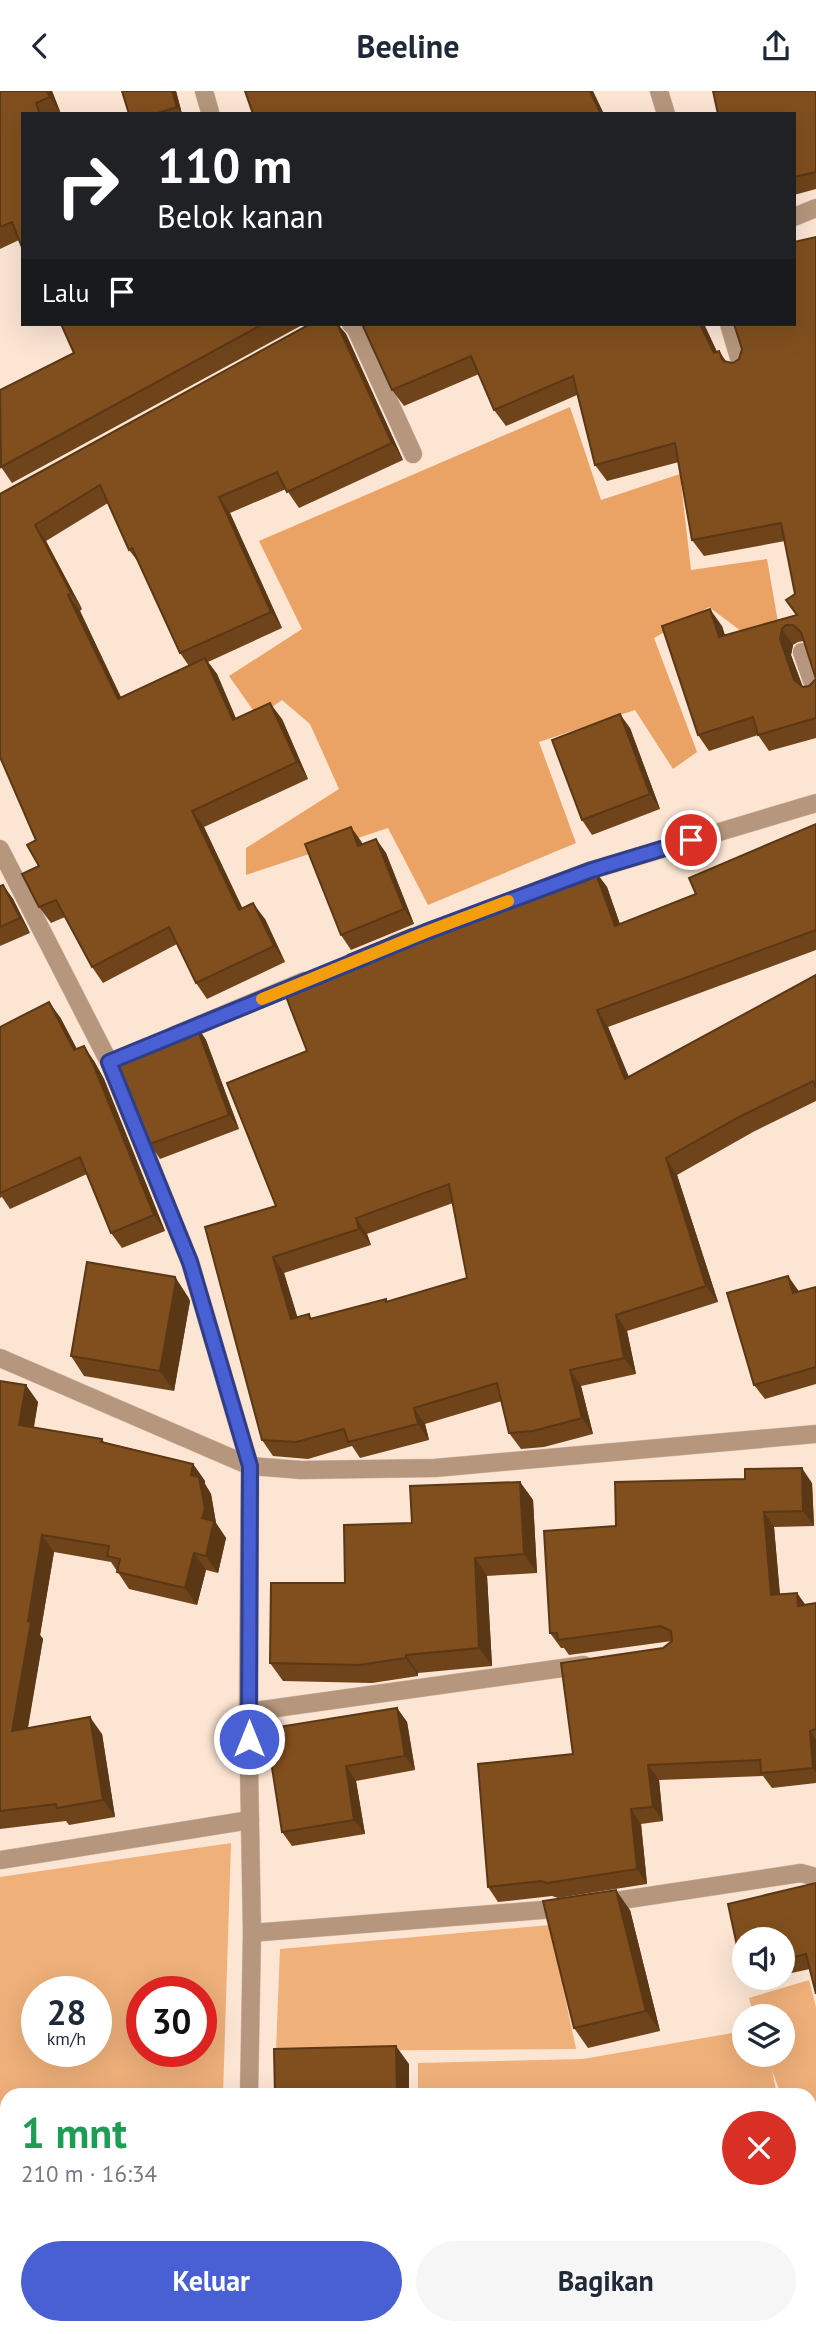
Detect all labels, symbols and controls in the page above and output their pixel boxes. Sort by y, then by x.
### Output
text: Beeline [357,25,459,67]
icon: back [21,27,59,65]
icon: share [757,27,795,65]
text: 110 m [157,133,292,197]
icon: right [42,140,133,231]
text: Belok kanan [157,195,323,237]
icon: arrive [103,273,141,311]
text: Lalu [42,276,89,309]
pin [661,810,721,870]
icon: arrive [672,821,710,859]
position arrow [212,1702,286,1776]
map controls [732,1927,795,2067]
button: sound [732,1927,795,1990]
speed limit sign: 30 [126,1976,217,2067]
text: 28 [47,1989,86,2035]
button: layers [732,2004,795,2067]
text: km/h [47,2027,86,2050]
text: 1 mnt [21,2105,127,2160]
button: close [722,2111,796,2185]
text: 210 m · 16:34 [21,2159,157,2188]
button: Keluar [21,2241,402,2321]
button: Bagikan [416,2241,796,2321]

